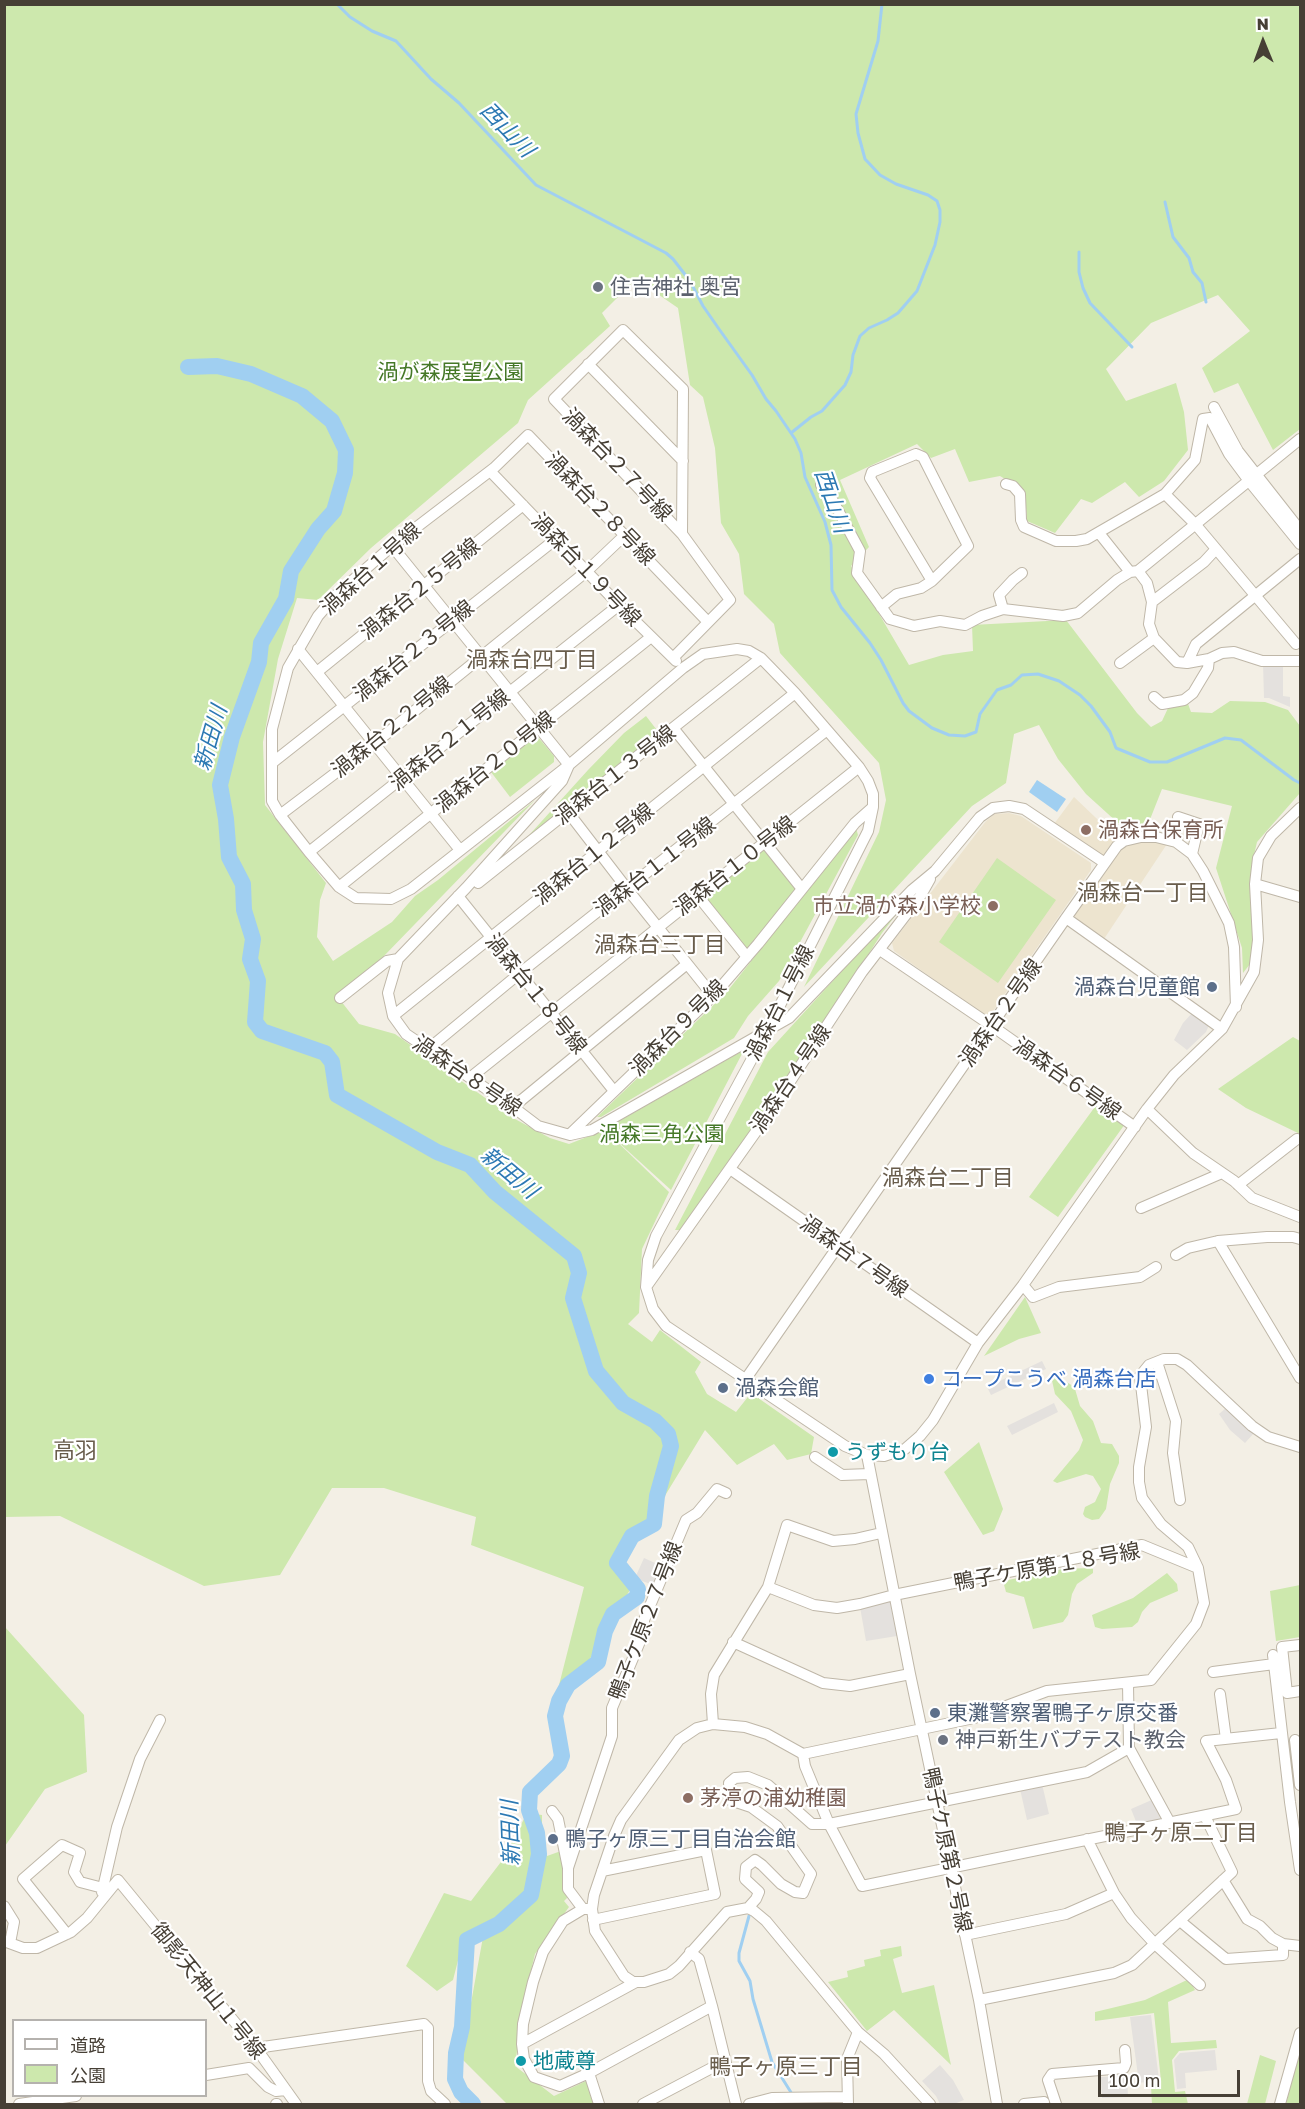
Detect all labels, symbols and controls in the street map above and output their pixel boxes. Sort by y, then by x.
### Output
north arrow [1233,12,1293,72]
text: N [1256,14,1269,34]
water label: 西山川 [475,97,539,163]
place label: 住吉神社 奥宮 [610,274,741,300]
marker: 住吉神社 奥宮 [591,280,605,294]
park label: 渦が森展望公園 [378,359,524,385]
street label: 渦森台２７号線 [557,403,677,527]
street label: 渦森台２８号線 [540,447,660,571]
water label: 西山川 [809,466,855,536]
street label: 渦森台１９号線 [526,508,646,632]
street label: 渦森台１号線 [316,517,426,621]
street label: 渦森台２５号線 [355,533,485,645]
street label: 渦森台２３号線 [349,595,479,707]
district label: 渦森台四丁目 [466,647,598,673]
street label: 渦森台２２号線 [327,671,457,783]
street label: 渦森台２１号線 [385,684,515,796]
water label: 新田川 [189,703,233,773]
street label: 渦森台２０号線 [430,706,560,818]
street label: 渦森台１３号線 [549,720,681,830]
street label: 渦森台１２号線 [529,798,659,910]
street label: 渦森台１０号線 [669,811,801,921]
street label: 渦森台１１号線 [589,812,721,922]
place label: 渦森台保育所 [1098,817,1224,843]
marker: 渦森台保育所 [1079,823,1093,837]
district label: 渦森台一丁目 [1077,880,1209,906]
place label: 市立渦が森小学校 [813,893,981,919]
marker: 市立渦が森小学校 [986,899,1000,913]
street label: 渦森台１８号線 [480,929,592,1059]
district label: 渦森台三丁目 [594,932,726,958]
street label: 渦森台１号線 [740,941,820,1065]
street label: 渦森台２号線 [955,954,1047,1072]
place label: 渦森台児童館 [1074,974,1200,1000]
street label: 渦森台９号線 [625,975,731,1081]
marker: 渦森台児童館 [1205,980,1219,994]
street label: 渦森台４号線 [745,1020,837,1138]
street label: 渦森台８号線 [408,1030,526,1122]
street label: 渦森台６号線 [1008,1033,1126,1125]
park label: 渦森三角公園 [599,1121,725,1147]
water label: 新田川 [475,1142,543,1204]
district label: 渦森台二丁目 [882,1165,1014,1191]
street label: 渦森台７号線 [795,1211,913,1303]
place label: コープこうべ 渦森台店 [941,1366,1156,1392]
marker: コープこうべ 渦森台店 [922,1372,936,1386]
place label: 渦森会館 [735,1375,819,1401]
marker: 渦森会館 [716,1381,730,1395]
district label: 高羽 [53,1438,97,1464]
place label: うずもり台 [845,1439,950,1465]
marker: うずもり台 [826,1445,840,1459]
street label: 鴨子ケ原２７号線 [604,1538,688,1704]
street label: 鴨子ケ原第１８号線 [952,1538,1142,1596]
place label: 東灘警察署鴨子ヶ原交番 [947,1700,1178,1726]
marker: 東灘警察署鴨子ヶ原交番 [928,1706,942,1720]
place label: 神戸新生バプテスト教会 [955,1727,1186,1753]
marker: 神戸新生バプテスト教会 [936,1733,950,1747]
street label: 鴨子ケ原第２号線 [917,1765,977,1935]
place label: 茅渟の浦幼稚園 [700,1785,847,1811]
marker: 茅渟の浦幼稚園 [681,1791,695,1805]
water label: 新田川 [497,1800,525,1866]
district label: 鴨子ヶ原二丁目 [1104,1820,1258,1846]
place label: 鴨子ヶ原三丁目自治会館 [565,1826,796,1852]
marker: 鴨子ヶ原三丁目自治会館 [546,1832,560,1846]
street label: 御影天神山１号線 [145,1918,271,2064]
legend [12,2019,207,2097]
text: 道路 [70,2034,106,2056]
place label: 地蔵尊 [533,2048,596,2074]
marker: 地蔵尊 [514,2054,528,2068]
district label: 鴨子ヶ原三丁目 [709,2054,863,2080]
scale bar [1101,2058,1244,2096]
text: 公園 [70,2064,106,2086]
text: 100 m [1109,2069,1160,2091]

